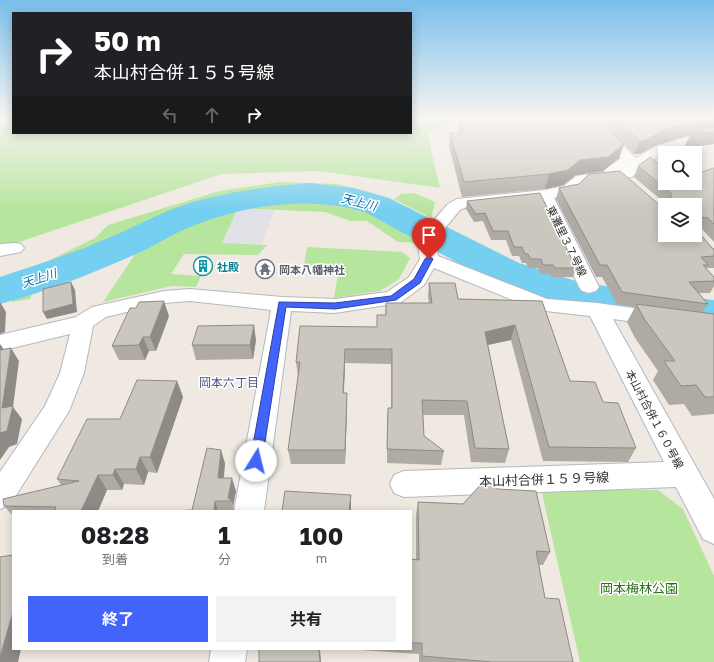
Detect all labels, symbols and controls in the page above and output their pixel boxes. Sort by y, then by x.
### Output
text: 50 m [94,24,161,57]
icon: right [28,28,80,80]
text: 本山村合併１５５号線 [94,61,274,83]
icon: left [159,104,181,126]
icon: ahead [201,104,223,126]
icon: right [243,104,265,126]
map controls [658,146,702,242]
button: search [658,146,702,190]
water label: 天上川 [340,190,380,214]
button: layers [658,198,702,242]
street label: 東灘里３７号線 [544,204,590,278]
pin [412,218,446,259]
icon: arrive [418,224,440,246]
building icon: 社殿 [192,255,214,277]
temple icon: 岡本八幡神社 [254,258,276,280]
place label: 社殿 [217,260,239,273]
place label: 岡本八幡神社 [279,263,345,276]
water label: 天上川 [20,265,60,291]
street label: 本山村合併１６０号線 [623,367,687,471]
district label: 岡本六丁目 [199,375,259,390]
position arrow [235,440,277,482]
street label: 本山村合併１５９号線 [479,469,609,489]
text: 08:28 [81,520,149,549]
text: 1 [218,520,231,549]
text: 100 [300,521,343,550]
text: m [316,550,327,566]
text: 到着 [102,551,128,567]
text: 分 [218,551,231,567]
park label: 岡本梅林公園 [600,580,678,596]
button: 終了 [28,596,208,642]
button: 共有 [216,596,396,642]

